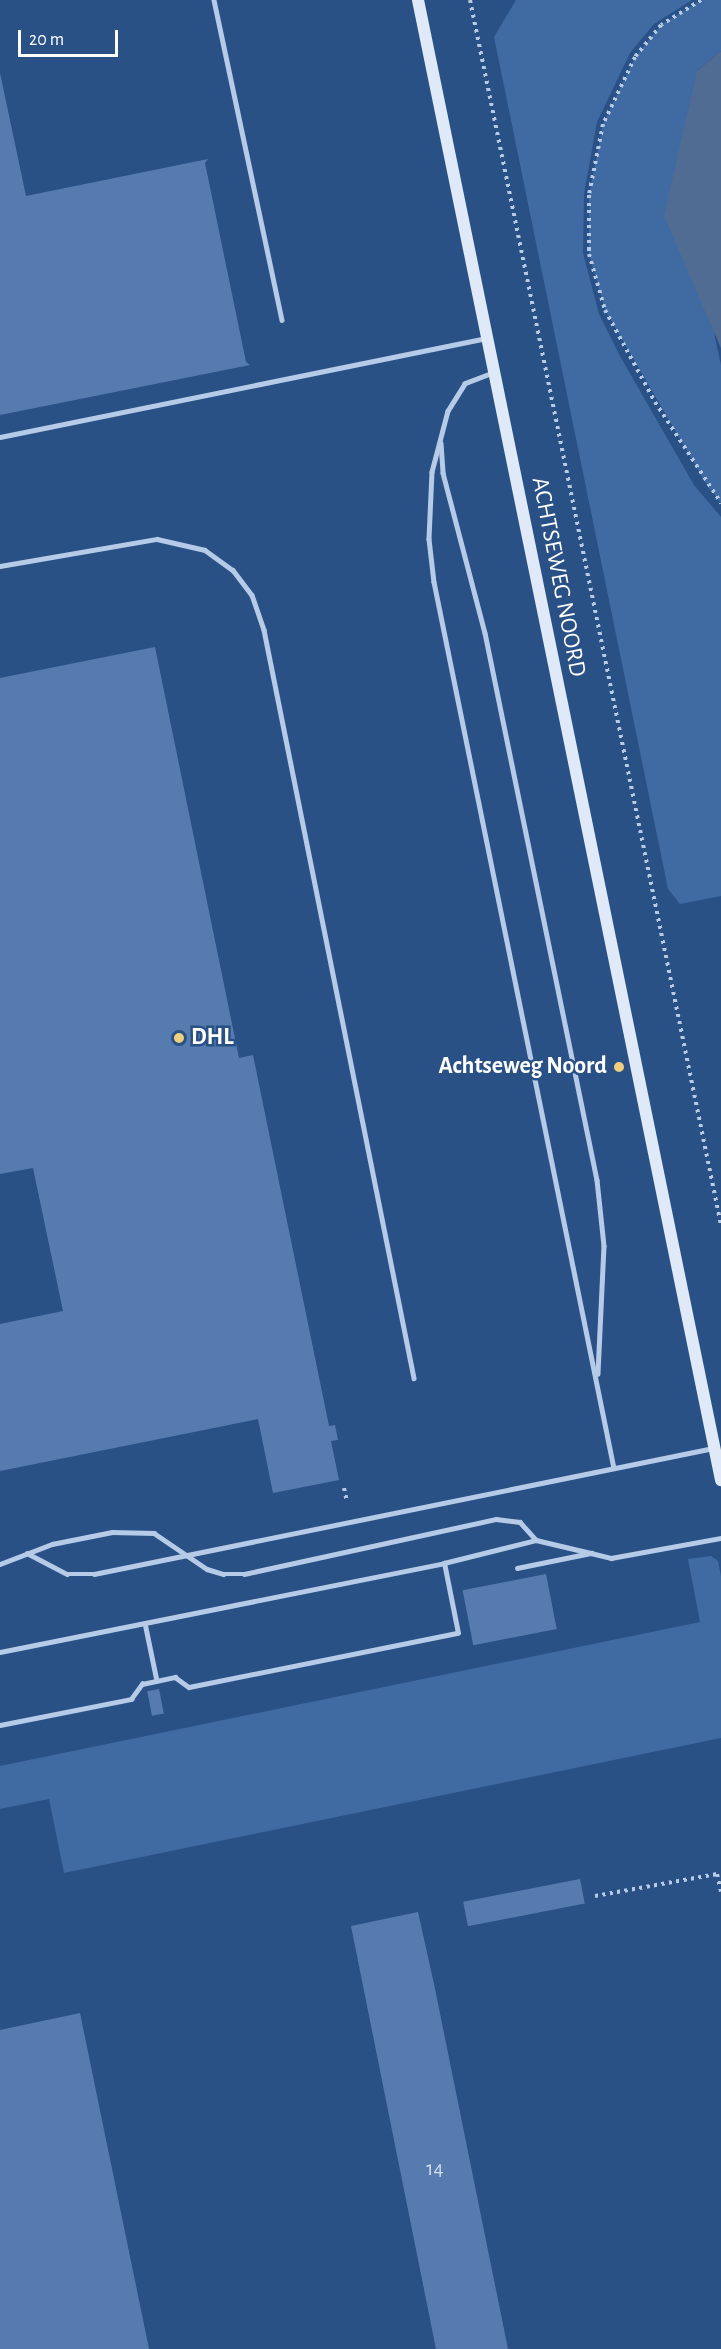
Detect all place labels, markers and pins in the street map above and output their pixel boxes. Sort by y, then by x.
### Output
place label: DHL [191,1024,234,1052]
marker: DHL [172,1031,186,1045]
place label: Achtseweg Noord [438,1053,607,1081]
marker: Achtseweg Noord [612,1060,626,1074]

